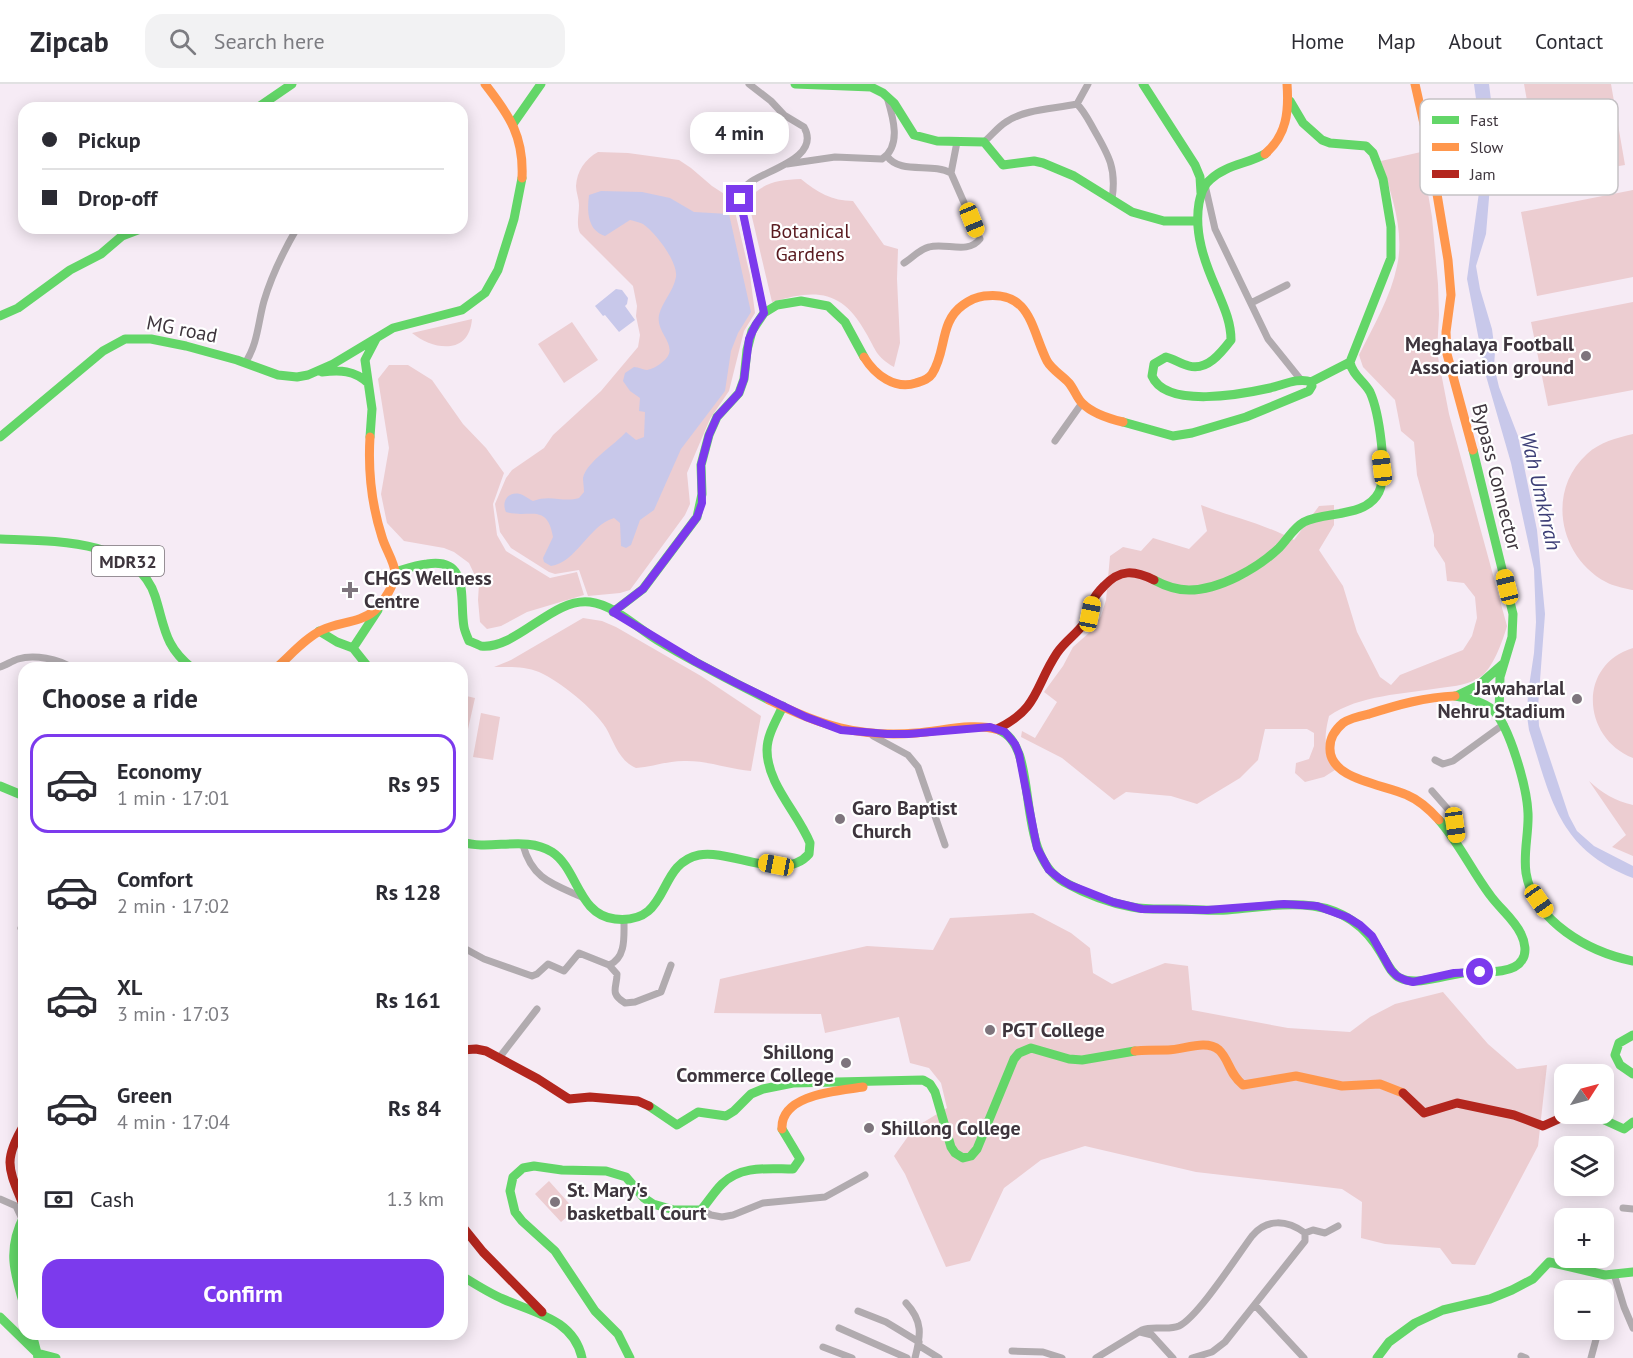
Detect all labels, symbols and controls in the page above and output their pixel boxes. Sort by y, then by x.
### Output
search box [145,14,565,68]
text: Zipcab [30,23,109,60]
icon: search [166,25,199,58]
text: Search here [214,27,325,55]
text: Home [1291,28,1344,55]
text: Map [1377,28,1416,55]
text: About [1449,28,1502,55]
text: Contact [1535,28,1603,55]
legend [1420,99,1618,195]
text: Fast [1470,110,1499,130]
callout: 4 min [690,112,789,154]
text: 4 min [715,120,764,146]
text: Pickup [78,126,141,154]
text: Slow [1470,137,1504,157]
text: Jam [1469,164,1496,184]
text: Drop-off [78,184,157,212]
route end [726,185,753,212]
car [957,200,987,240]
park label: Botanical Gardens [770,218,850,267]
street label: MG road [144,309,220,349]
place label: Meghalaya Football Association ground [1405,331,1574,380]
marker: Meghalaya Football Association ground [1579,349,1593,363]
street label: Bypass Connector [1466,401,1528,553]
water label: Wah Umkhrah [1514,429,1568,553]
car [1371,449,1393,487]
road number: MDR32 [92,546,164,576]
place label: CHGS Wellness Centre [364,565,492,614]
car [1494,567,1520,607]
marker: CHGS Wellness Centre [341,581,359,599]
car [1078,595,1102,633]
place label: Jawaharlal Nehru Stadium [1437,675,1565,724]
text: Choose a ride [42,681,198,715]
marker: Jawaharlal Nehru Stadium [1570,692,1584,706]
icon: car [45,757,99,811]
text: Economy [117,757,201,785]
text: Rs 95 [388,770,441,798]
text: 1 min · 17:01 [117,785,230,811]
place label: Garo Baptist Church [852,795,957,844]
car [1444,806,1466,844]
marker: Garo Baptist Church [833,812,847,826]
car [757,853,795,877]
icon: car [45,865,99,919]
text: Comfort [117,865,193,893]
text: Rs 128 [375,878,441,906]
car [1521,881,1557,921]
text: 2 min · 17:02 [117,893,230,919]
route start [1466,958,1493,985]
icon: car [45,973,99,1027]
text: XL [117,973,142,1001]
text: Rs 161 [375,986,441,1014]
text: 3 min · 17:03 [117,1001,230,1027]
place label: PGT College [1002,1017,1105,1043]
marker: PGT College [983,1023,997,1037]
place label: Shillong Commerce College [676,1039,834,1088]
marker: Shillong Commerce College [839,1056,853,1070]
north arrow [1554,1064,1614,1124]
map controls [1554,1064,1614,1340]
icon: car [45,1081,99,1135]
text: Green [117,1081,172,1109]
text: Rs 84 [388,1094,441,1122]
text: 4 min · 17:04 [117,1109,230,1135]
place label: Shillong College [881,1115,1021,1141]
marker: Shillong College [862,1121,876,1135]
button: layers [1554,1136,1614,1196]
place label: St. Mary's basketball Court [567,1177,707,1226]
icon: cash [42,1183,75,1216]
text: Cash [90,1185,134,1213]
text: 1.3 km [387,1186,444,1212]
marker: St. Mary's basketball Court [548,1195,562,1209]
button: + [1554,1208,1614,1268]
button: Confirm [42,1259,444,1328]
button: − [1554,1280,1614,1340]

